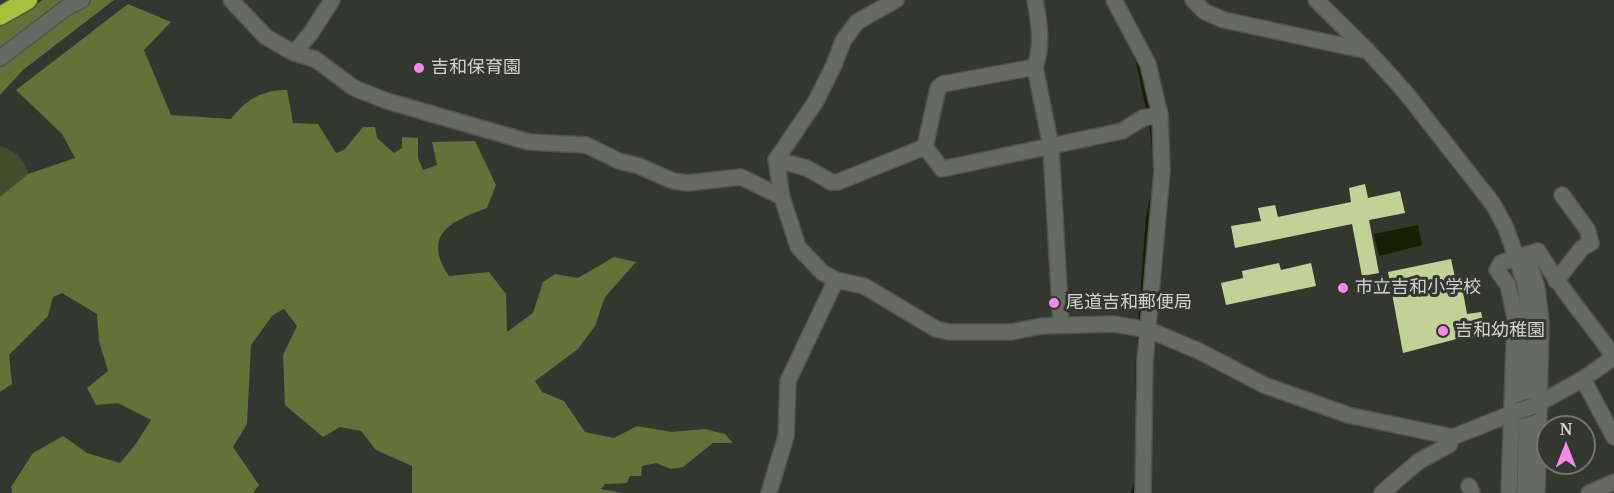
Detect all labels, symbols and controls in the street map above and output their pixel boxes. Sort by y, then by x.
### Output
place label: 吉和保育園 [431,57,521,79]
marker: 吉和保育園 [412,61,426,75]
place label: 市立吉和小学校 [1355,277,1481,299]
marker: 市立吉和小学校 [1336,281,1350,295]
place label: 尾道吉和郵便局 [1066,292,1192,314]
marker: 尾道吉和郵便局 [1047,296,1061,310]
place label: 吉和幼稚園 [1455,320,1545,342]
marker: 吉和幼稚園 [1436,324,1450,338]
north arrow [1536,415,1596,475]
text: N [1560,418,1572,440]

